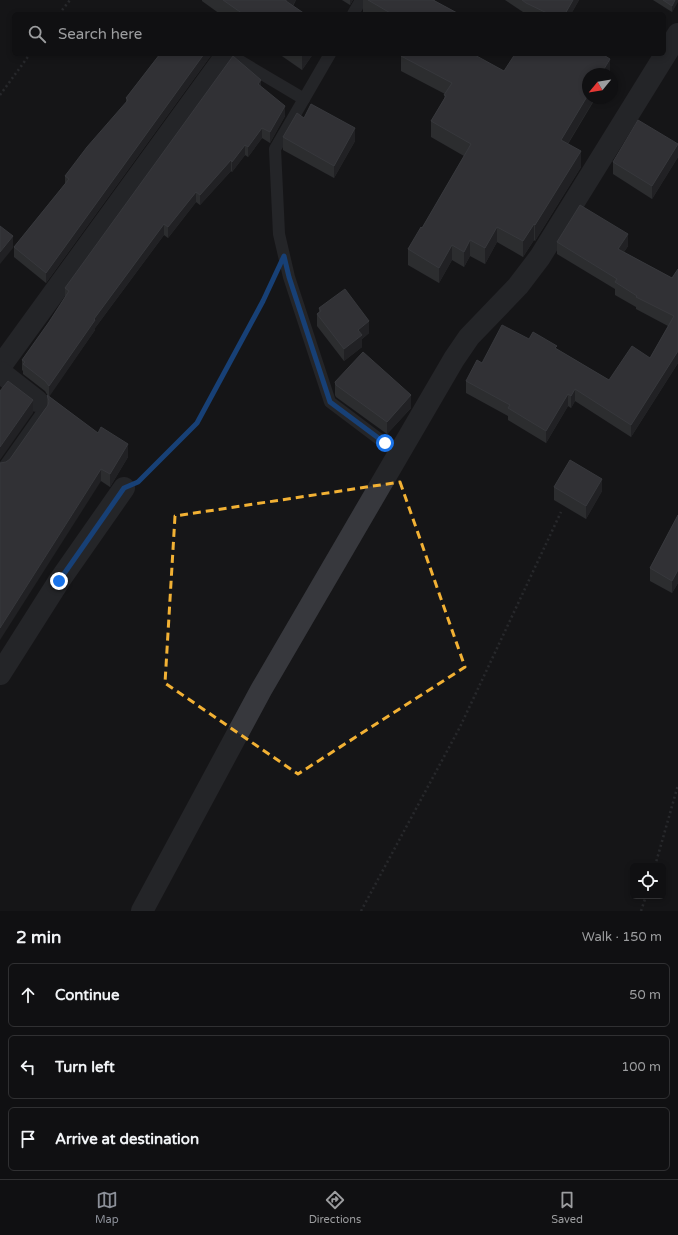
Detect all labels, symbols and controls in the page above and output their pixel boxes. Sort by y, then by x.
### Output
search box [12,12,666,56]
icon: search [26,23,48,45]
text: Search here [58,25,142,43]
north arrow [582,68,618,104]
route start [376,434,394,452]
route end [50,572,68,590]
map controls [630,863,666,899]
button: locate [630,863,666,899]
text: 2 min [16,927,61,948]
text: Walk · 150 m [582,929,662,945]
icon: ahead [17,984,39,1006]
text: Continue [55,986,119,1004]
text: 50 m [629,987,661,1003]
icon: left [17,1056,39,1078]
text: Turn left [55,1058,115,1076]
text: 100 m [621,1059,661,1075]
icon: arrive [17,1128,39,1150]
text: Arrive at destination [55,1130,199,1148]
tab: Map [95,1189,119,1226]
tab: Directions [309,1189,361,1226]
tab: Saved [551,1189,583,1226]

